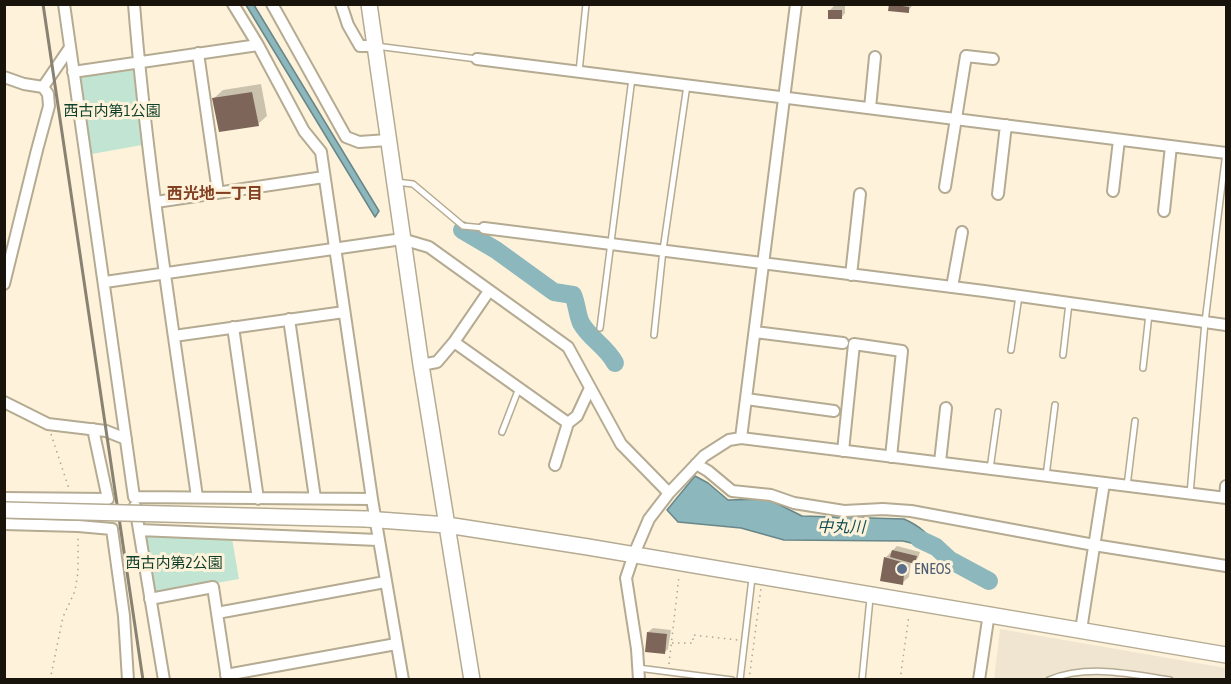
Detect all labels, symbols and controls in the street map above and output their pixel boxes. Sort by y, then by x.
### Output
park label: 西古内第1公園 [63,102,161,120]
district label: 西光地一丁目 [167,184,263,204]
water label: 中丸川 [817,517,865,537]
park label: 西古内第2公園 [125,554,223,572]
place label: ENEOS [914,560,951,578]
marker: ENEOS [895,562,909,576]

